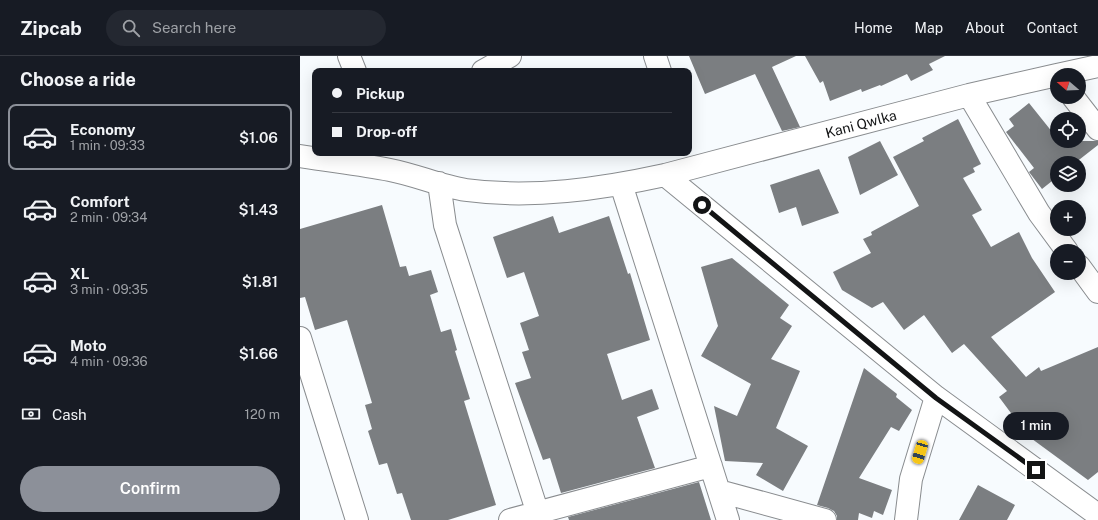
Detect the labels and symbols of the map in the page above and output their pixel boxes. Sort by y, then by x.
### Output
north arrow [1050,68,1086,104]
street label: Kani Qwlka [824,107,898,141]
route start [693,196,711,214]
callout: 1 min [1003,412,1069,440]
car [911,439,929,465]
route end [1027,461,1045,479]

